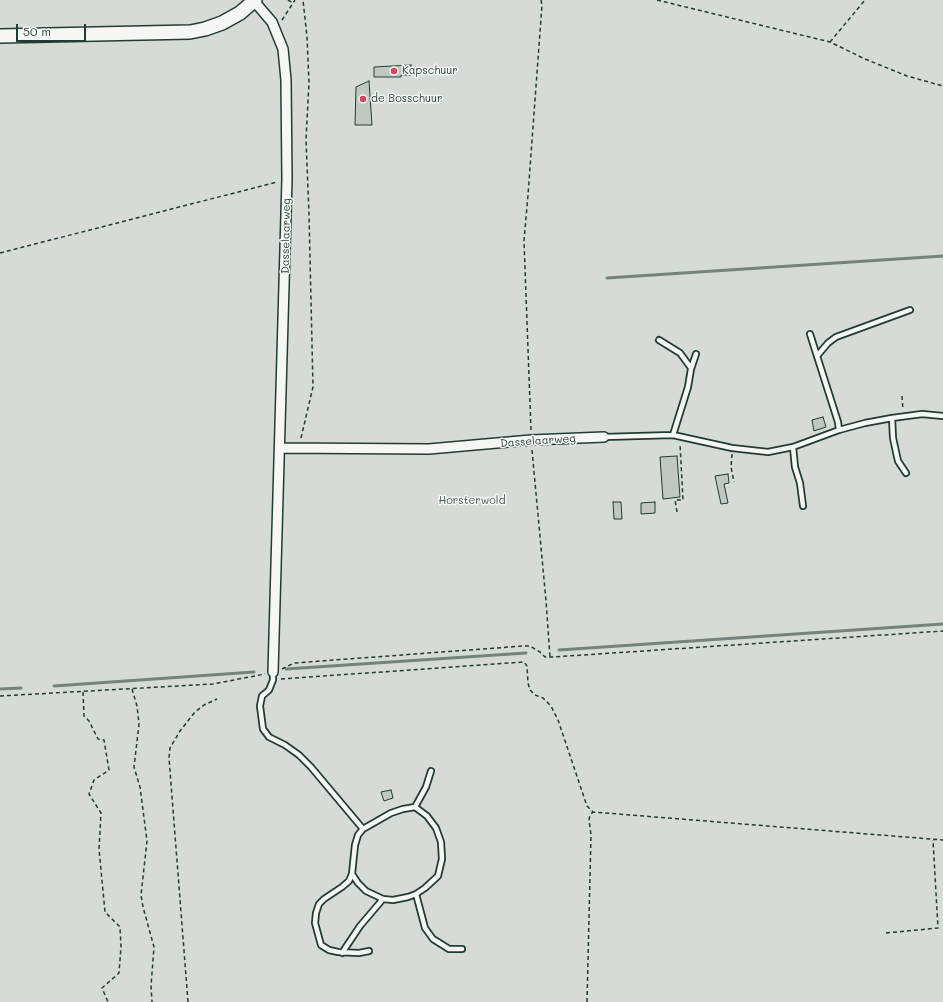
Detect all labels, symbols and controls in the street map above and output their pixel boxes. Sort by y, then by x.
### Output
scale bar [18,16,88,42]
text: 50 m [23,23,51,39]
place label: Kapschuur [402,64,458,78]
marker: Kapschuur [389,66,399,76]
place label: de Bosschuur [371,92,443,106]
marker: de Bosschuur [358,94,368,104]
street label: Dasselaarweg [279,198,293,274]
street label: Dasselaarweg [500,432,576,450]
park label: Horsterwold [438,494,506,508]

